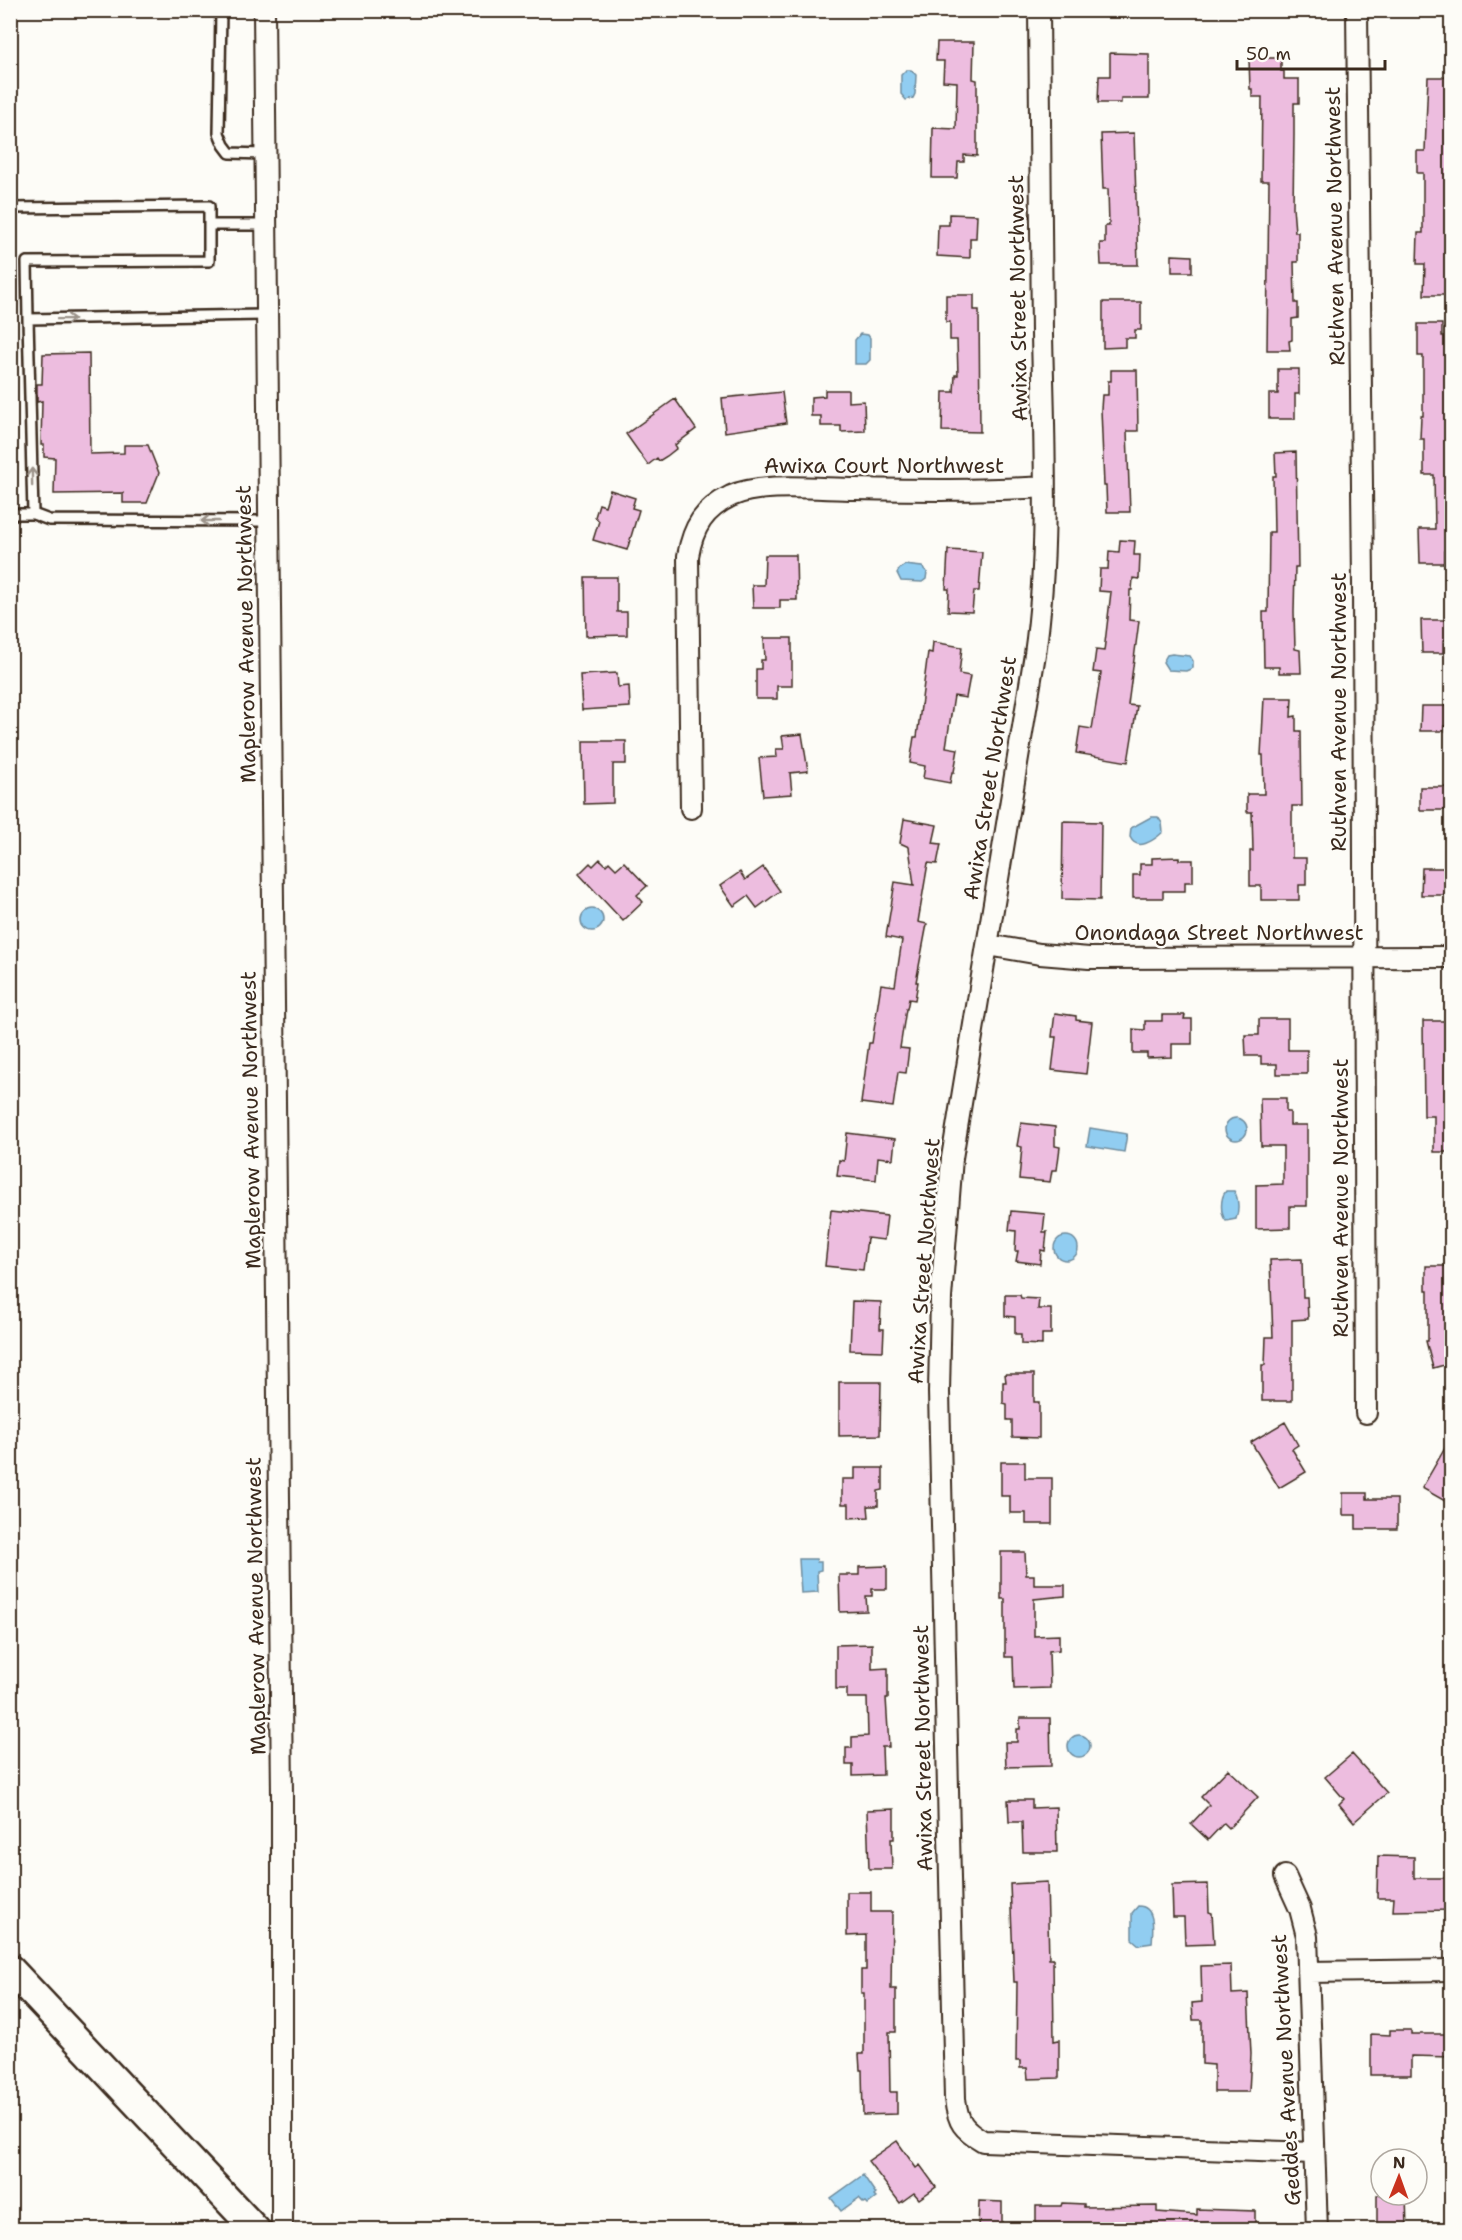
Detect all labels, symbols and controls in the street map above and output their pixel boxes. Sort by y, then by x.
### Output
scale bar [1237,33,1386,71]
text: 50 m [1246,42,1291,66]
street label: Ruthven Avenue Northwest [1319,86,1351,366]
street label: Awixa Street Northwest [1002,174,1034,422]
one-way arrow [55,313,75,324]
street label: Awixa Court Northwest [764,452,1004,480]
one-way arrow [26,467,38,487]
street label: Maplerow Avenue Northwest [229,485,263,783]
one-way arrow [201,515,221,527]
street label: Ruthven Avenue Northwest [1325,572,1353,852]
street label: Awixa Street Northwest [957,654,1023,902]
street label: Onondaga Street Northwest [1074,919,1364,947]
street label: Maplerow Avenue Northwest [234,971,268,1269]
street label: Ruthven Avenue Northwest [1327,1058,1355,1338]
street label: Awixa Street Northwest [901,1137,947,1385]
street label: Maplerow Avenue Northwest [239,1457,273,1755]
street label: Awixa Street Northwest [907,1624,939,1872]
street label: Geddes Avenue Northwest [1265,1933,1307,2207]
north arrow [1369,2147,1429,2207]
text: N [1393,2152,1406,2173]

